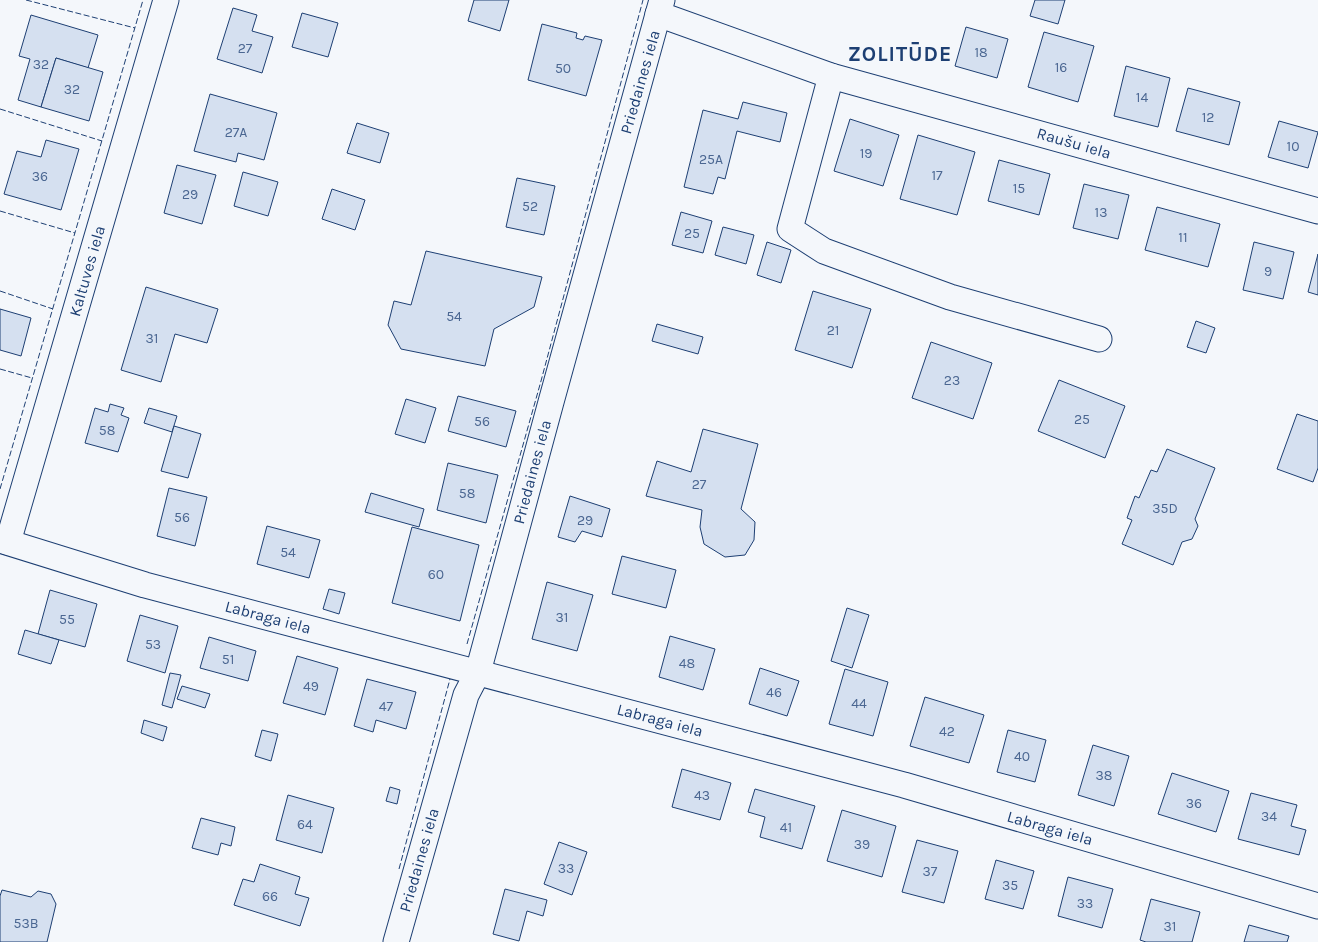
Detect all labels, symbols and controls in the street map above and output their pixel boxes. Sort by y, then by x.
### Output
street label: Priedaines iela [616,28,664,136]
house number: 27 [238,40,253,57]
district label: ZOLITŪDE [848,42,952,66]
house number: 18 [974,44,988,61]
house number: 32 [33,56,49,73]
house number: 16 [1055,59,1067,76]
house number: 50 [555,60,571,77]
house number: 32 [64,81,80,98]
house number: 14 [1136,89,1148,106]
house number: 12 [1202,109,1214,126]
street label: Raušu iela [1035,123,1113,163]
house number: 27A [225,124,247,141]
house number: 10 [1287,138,1299,155]
house number: 19 [860,145,872,162]
house number: 25A [699,151,723,168]
house number: 17 [931,167,943,184]
house number: 36 [32,168,48,185]
house number: 15 [1013,180,1025,197]
house number: 29 [182,186,198,203]
house number: 52 [522,198,538,215]
house number: 13 [1095,204,1107,221]
street label: Kaltuves iela [65,223,109,319]
house number: 25 [684,225,700,242]
house number: 11 [1178,229,1188,246]
house number: 9 [1264,263,1272,280]
house number: 54 [446,308,462,325]
house number: 21 [827,322,839,339]
house number: 31 [146,330,158,347]
house number: 23 [944,372,960,389]
house number: 25 [1074,411,1090,428]
house number: 56 [474,413,490,430]
street label: Priedaines iela [509,418,555,526]
house number: 58 [99,422,115,439]
house number: 27 [692,476,707,493]
house number: 58 [459,485,475,502]
house number: 35D [1152,500,1178,517]
house number: 56 [174,509,190,526]
house number: 29 [577,512,593,529]
house number: 54 [280,544,296,561]
house number: 60 [428,566,444,583]
street label: Labraga iela [223,596,313,638]
house number: 31 [556,609,568,626]
house number: 55 [59,611,75,628]
house number: 53 [145,636,161,653]
house number: 51 [222,651,234,668]
house number: 48 [679,655,695,672]
house number: 49 [303,678,319,695]
house number: 46 [766,684,782,701]
house number: 44 [851,695,867,712]
house number: 47 [379,698,394,715]
street label: Labraga iela [615,699,705,741]
house number: 42 [939,723,955,740]
house number: 40 [1014,748,1030,765]
house number: 38 [1096,767,1112,784]
house number: 43 [694,787,710,804]
house number: 36 [1186,795,1202,812]
street label: Priedaines iela [395,806,443,914]
street label: Labraga iela [1005,807,1095,849]
house number: 34 [1261,808,1277,825]
house number: 64 [297,816,313,833]
house number: 41 [780,819,792,836]
house number: 39 [854,836,870,853]
house number: 33 [558,860,574,877]
house number: 37 [923,863,938,880]
house number: 35 [1002,877,1018,894]
house number: 66 [262,888,278,905]
house number: 33 [1077,895,1093,912]
house number: 53B [14,915,38,932]
house number: 31 [1164,918,1176,935]

